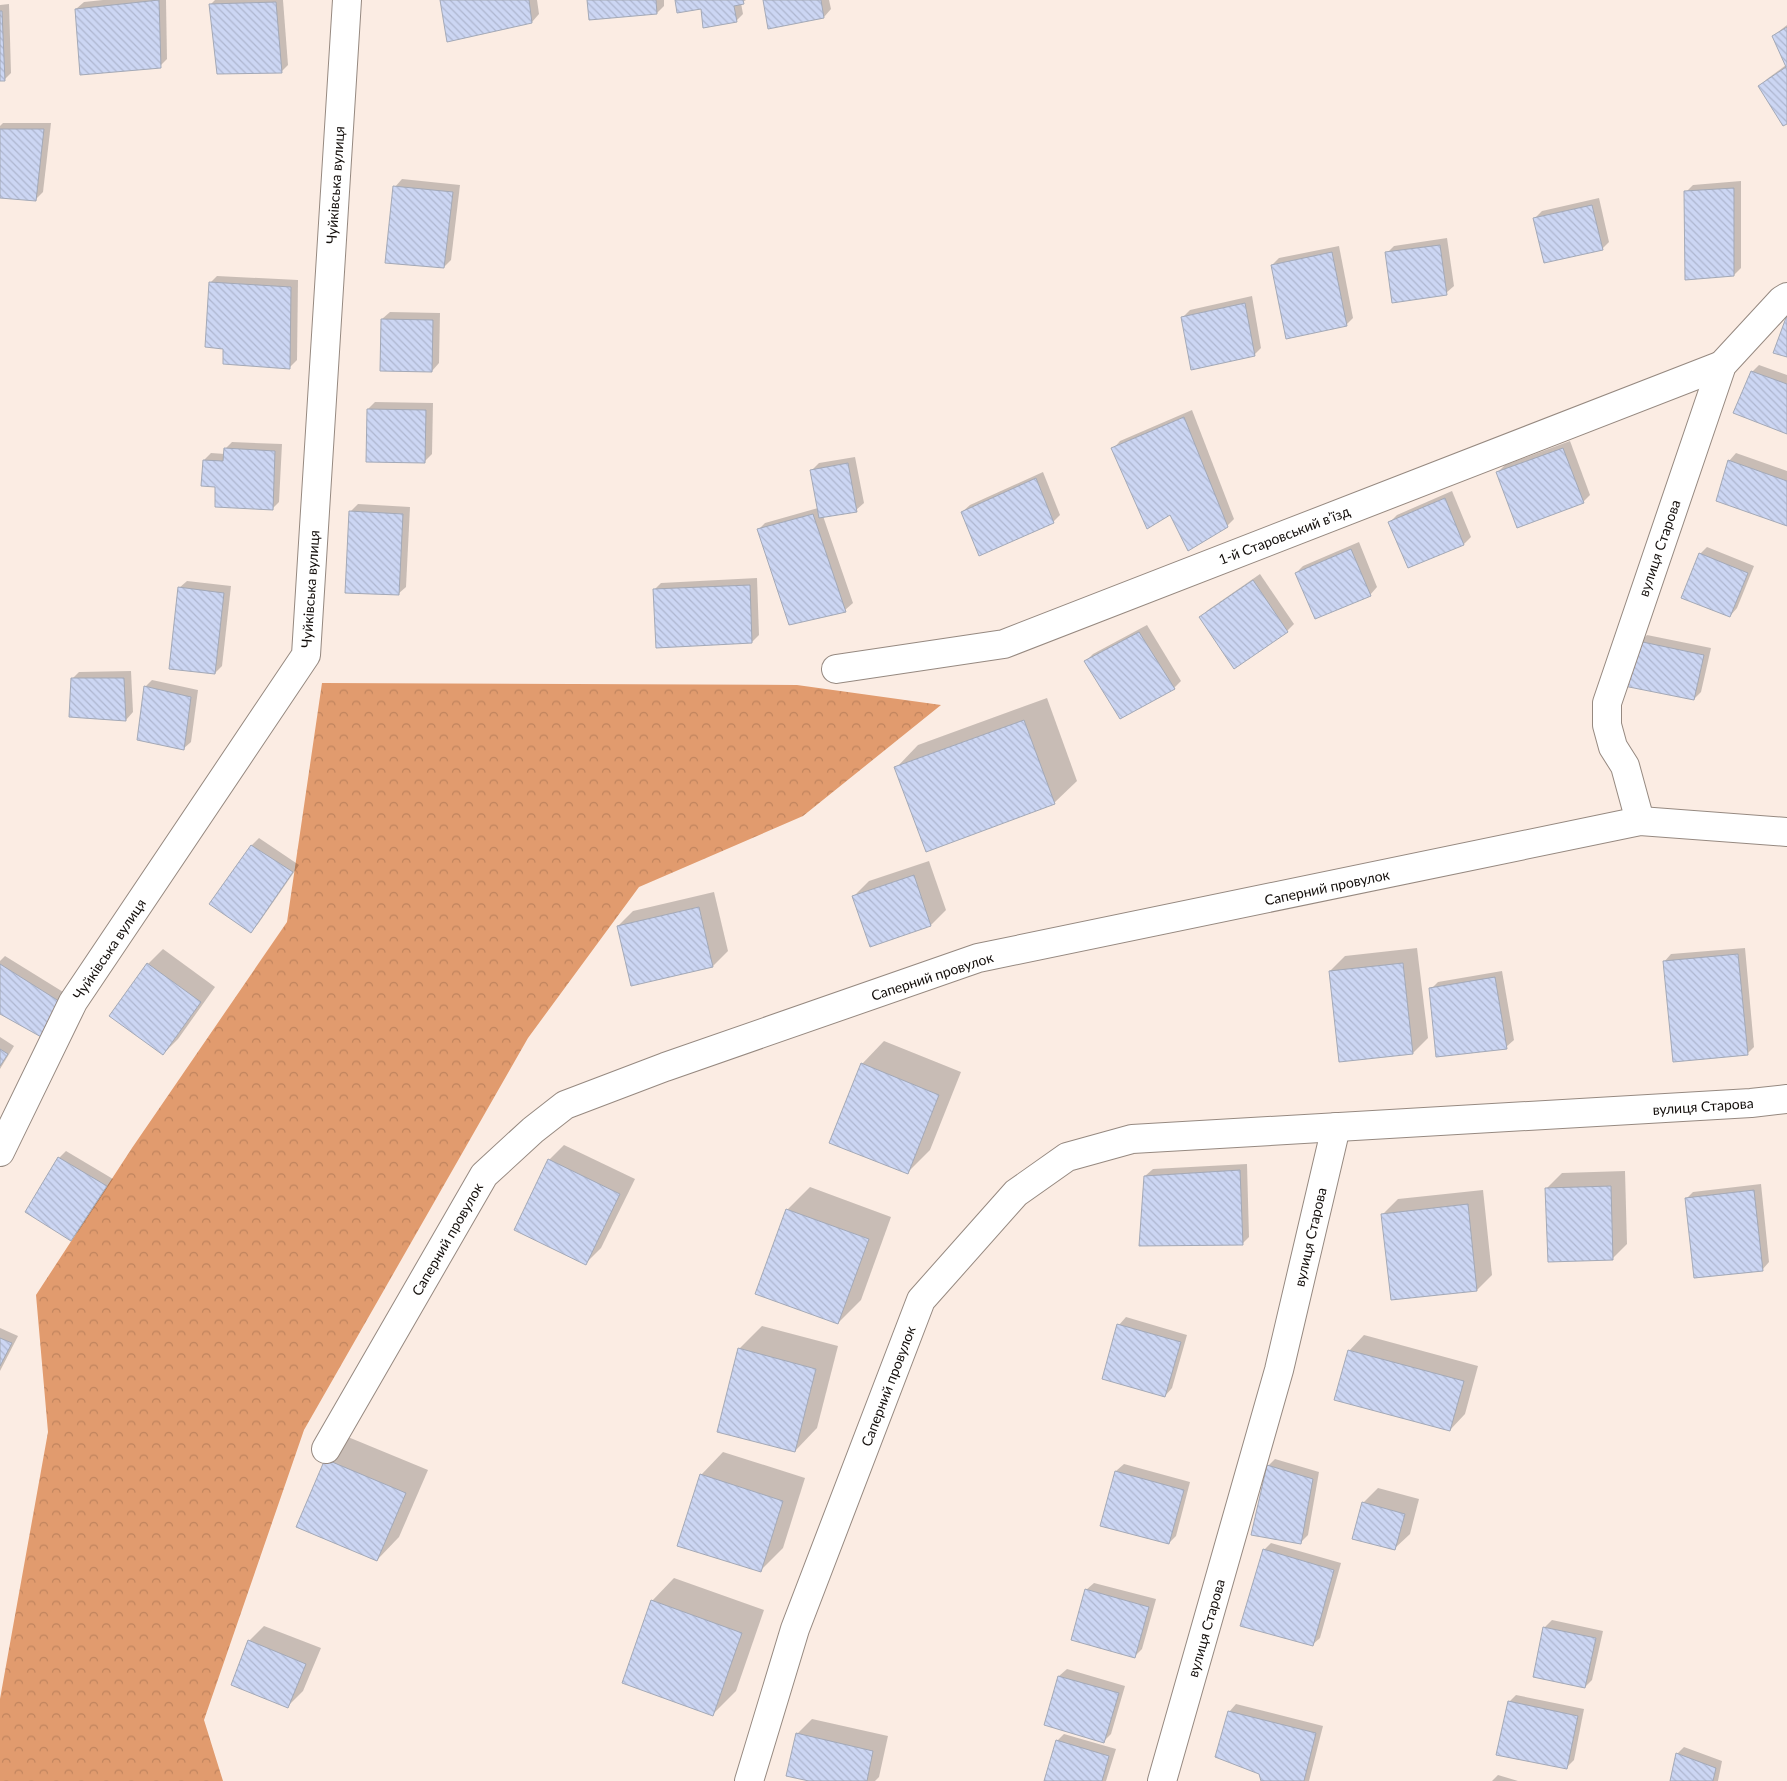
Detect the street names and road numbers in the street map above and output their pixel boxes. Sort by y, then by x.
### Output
street label: Чуйківська вулиця [322,126,348,244]
street label: вулиця Старова [1634,497,1684,599]
street label: 1-й Старовський в’їзд [1216,502,1352,568]
street label: Чуйківська вулиця [297,530,323,648]
street label: Саперний провулок [1263,865,1392,909]
street label: Чуйківська вулиця [69,895,149,1003]
street label: Саперний провулок [869,948,996,1004]
street label: вулиця Старова [1652,1094,1754,1118]
street label: Саперний провулок [408,1179,487,1298]
street label: вулиця Старова [1290,1186,1330,1288]
street label: Саперний провулок [857,1323,919,1449]
street label: вулиця Старова [1184,1577,1228,1679]

